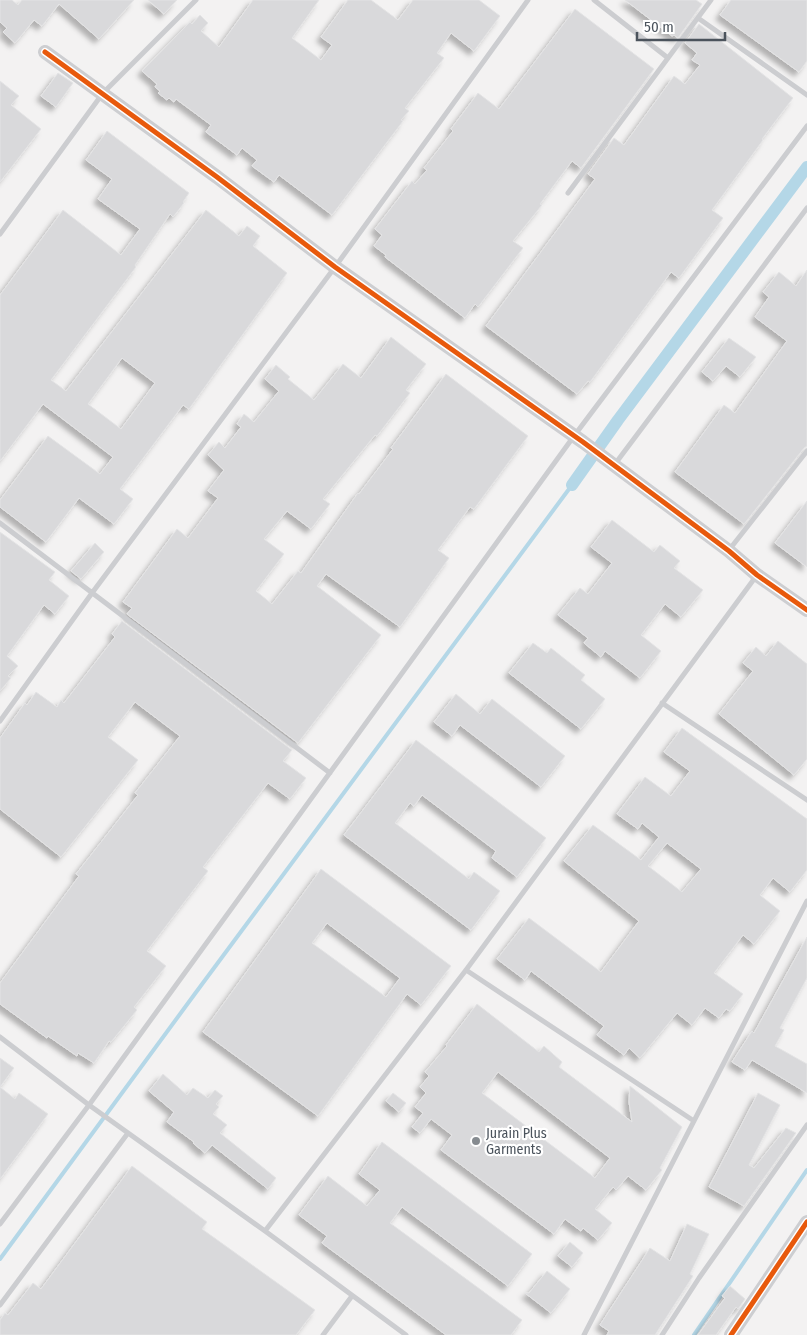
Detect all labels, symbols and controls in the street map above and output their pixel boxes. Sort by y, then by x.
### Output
scale bar [637,10,724,42]
text: 50 m [644,18,674,36]
place label: Jurain Plus Garments [486,1125,547,1158]
marker: Jurain Plus Garments [470,1135,482,1147]

